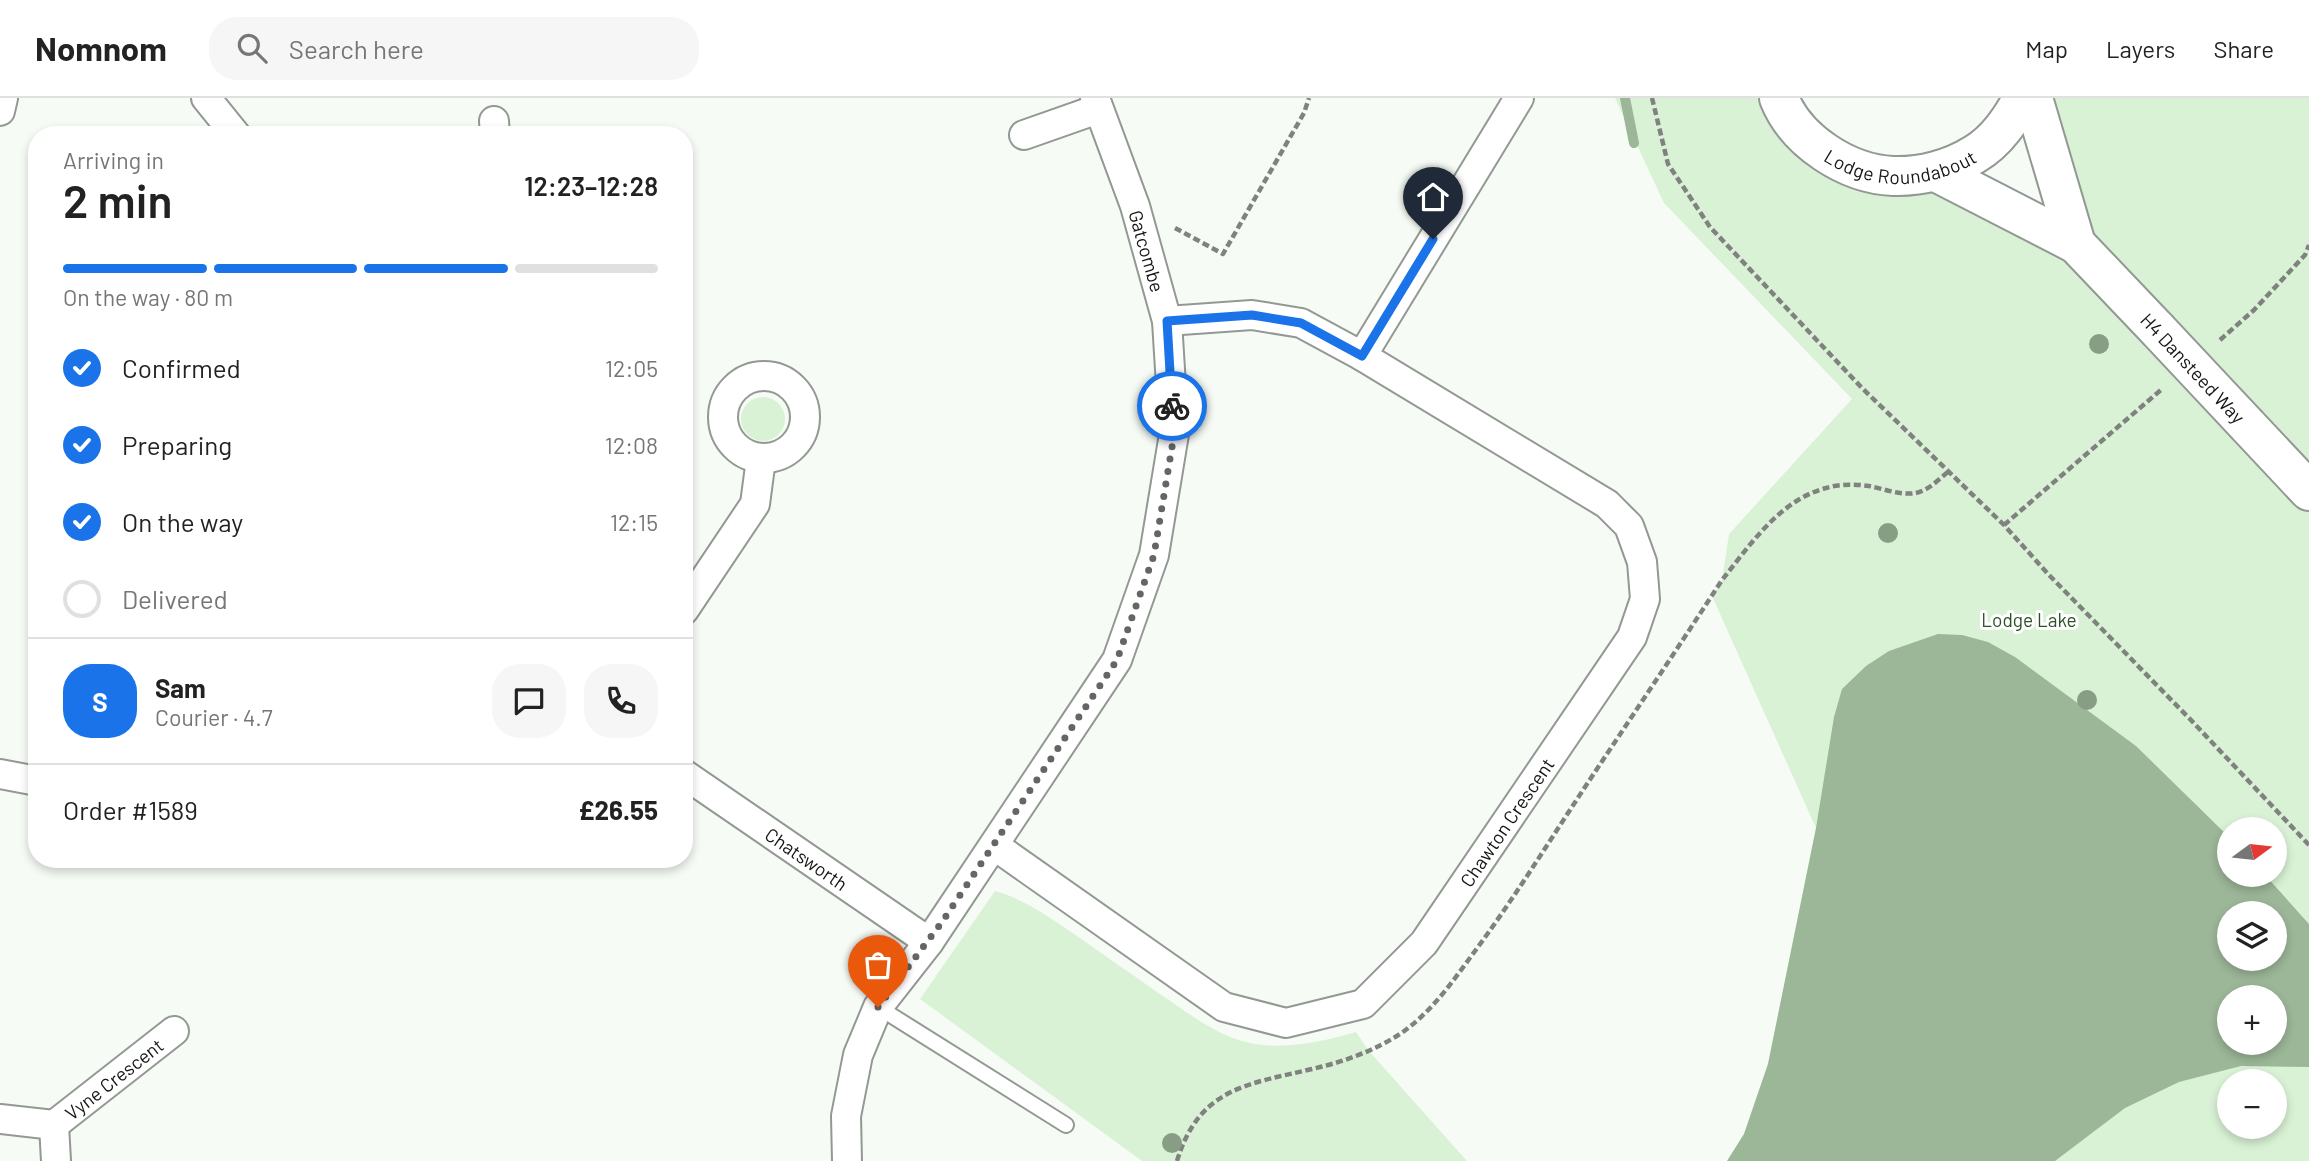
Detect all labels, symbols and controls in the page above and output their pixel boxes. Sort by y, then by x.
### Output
search box [209,17,699,80]
text: Nomnom [35,28,167,68]
icon: search [233,29,271,67]
text: Search here [289,33,424,64]
text: Map [2025,34,2068,63]
text: Layers [2106,34,2175,63]
text: Share [2213,34,2274,63]
street label: Lodge Roundabout [1823,137,1979,159]
text: Lodge Roundabout [1821,144,1980,188]
text: Arriving in [63,146,164,174]
pin [1403,167,1463,239]
text: 12:23–12:28 [524,170,658,201]
text: 2 min [63,172,172,227]
icon: home [1414,178,1452,216]
street label: Gatcombe [1124,207,1170,295]
text: On the way · 80 m [63,283,233,311]
street label: H4 Dansteed Way [2136,308,2250,428]
icon: check [63,349,101,387]
text: Confirmed [122,352,241,383]
text: 12:05 [605,354,658,382]
courier [1137,371,1207,441]
icon: bike [1153,387,1191,425]
icon: check [63,426,101,464]
text: Preparing [122,429,232,460]
text: 12:08 [605,431,658,459]
icon: check [63,503,101,541]
text: On the way [122,506,243,537]
text: 12:15 [610,508,658,536]
text: Delivered [122,583,228,614]
park label: Lodge Lake [1981,608,2077,631]
button: chat [492,664,566,738]
button: phone [584,664,658,738]
text: Sam [155,672,206,703]
text: S [92,686,108,717]
text: Courier · 4.7 [155,703,273,731]
street label: Chawton Crescent [1454,753,1558,891]
text: Order #1589 [63,794,198,825]
text: £26.55 [578,794,658,825]
north arrow [2217,817,2287,887]
map controls [2217,817,2287,1139]
street label: Chatsworth [761,822,853,895]
button: layers [2217,901,2287,971]
pin [848,935,908,1007]
icon: bag [859,946,897,984]
button: + [2217,985,2287,1055]
street label: Vyne Crescent [60,1033,167,1124]
button: − [2217,1069,2287,1139]

